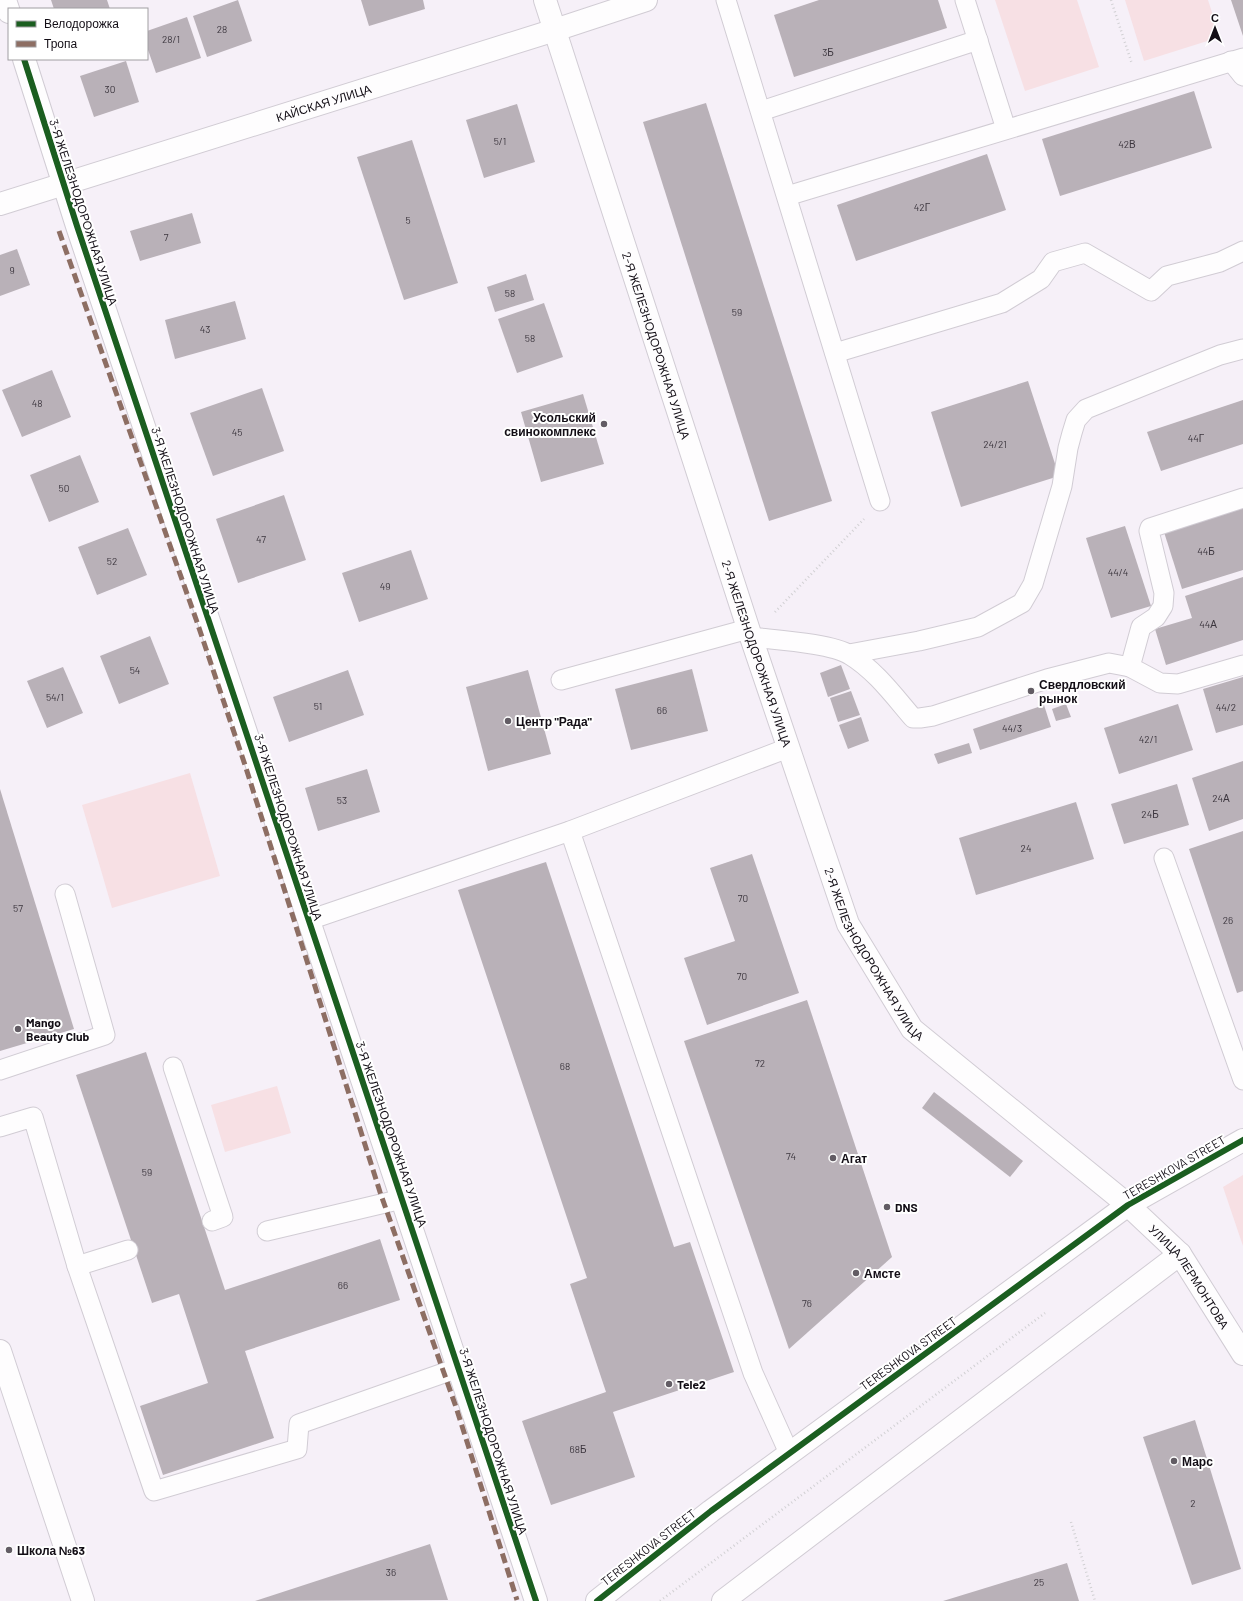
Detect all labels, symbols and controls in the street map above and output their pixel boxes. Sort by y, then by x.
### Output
legend [8,8,148,60]
north arrow [1195,8,1235,48]
text: С [1211,11,1219,24]
text: Велодорожка [44,16,119,31]
house number: 28 [217,23,227,35]
house number: 28/1 [162,33,180,45]
text: Тропа [44,36,78,51]
house number: 3Б [822,46,834,58]
street label: КАЙСКАЯ УЛИЦА [274,81,373,124]
house number: 30 [105,83,115,95]
street label: 3-Я ЖЕЛЕЗНОДОРОЖНАЯ УЛИЦА [46,117,121,307]
house number: 5/1 [494,135,506,147]
house number: 42В [1118,138,1136,150]
house number: 42Г [914,201,931,213]
house number: 5 [405,214,411,226]
house number: 7 [164,231,169,243]
street label: 2-Я ЖЕЛЕЗНОДОРОЖНАЯ УЛИЦА [620,250,693,441]
house number: 9 [9,264,15,276]
house number: 58 [505,287,515,299]
house number: 59 [732,306,742,318]
house number: 43 [200,323,210,335]
house number: 58 [525,332,535,344]
house number: 48 [32,397,42,409]
place label: Усольский свинокомплекс [504,410,596,438]
marker: Усольский свинокомплекс [599,419,609,429]
street label: 3-Я ЖЕЛЕЗНОДОРОЖНАЯ УЛИЦА [148,425,223,615]
house number: 45 [232,426,242,438]
house number: 44Г [1188,432,1205,444]
house number: 24/21 [983,438,1007,450]
house number: 50 [59,482,69,494]
house number: 47 [256,533,266,545]
house number: 44Б [1197,545,1215,557]
house number: 52 [107,555,117,567]
street label: 2-Я ЖЕЛЕЗНОДОРОЖНАЯ УЛИЦА [720,558,795,749]
house number: 44/4 [1108,566,1128,578]
house number: 49 [380,580,390,592]
house number: 44А [1199,618,1217,630]
house number: 54 [130,664,140,676]
place label: Свердловский рынок [1039,677,1126,706]
marker: Свердловский рынок [1026,686,1036,696]
house number: 54/1 [46,691,64,703]
house number: 51 [314,700,322,712]
house number: 44/2 [1216,701,1236,713]
house number: 66 [657,704,667,716]
place label: Центр "Рада" [516,714,593,729]
marker: Центр "Рада" [503,716,513,726]
house number: 44/3 [1002,722,1022,734]
street label: 3-Я ЖЕЛЕЗНОДОРОЖНАЯ УЛИЦА [251,732,326,922]
house number: 42/1 [1139,733,1157,745]
house number: 24А [1212,792,1230,804]
house number: 53 [337,794,347,806]
house number: 24Б [1141,808,1159,820]
house number: 24 [1021,842,1031,854]
street label: 2-Я ЖЕЛЕЗНОДОРОЖНАЯ УЛИЦА [822,866,927,1043]
house number: 70 [738,892,748,904]
house number: 57 [13,902,23,914]
house number: 26 [1223,914,1233,926]
house number: 70 [737,970,747,982]
place label: Mango Beauty Club [26,1015,90,1043]
marker: Mango Beauty Club [13,1024,23,1034]
street label: 3-Я ЖЕЛЕЗНОДОРОЖНАЯ УЛИЦА [353,1039,430,1229]
house number: 72 [755,1057,765,1069]
house number: 68 [560,1060,570,1072]
street label: TERESHKOVA STREET [1120,1132,1228,1202]
house number: 74 [786,1150,796,1162]
place label: Агат [841,1151,867,1165]
marker: Агат [828,1153,838,1163]
house number: 59 [142,1166,152,1178]
place label: DNS [895,1200,918,1214]
marker: DNS [882,1202,892,1212]
street label: УЛИЦА ЛЕРМОНТОВА [1146,1222,1232,1331]
place label: Амсте [864,1266,901,1280]
marker: Амсте [851,1268,861,1278]
house number: 66 [338,1279,348,1291]
house number: 76 [802,1297,812,1309]
street label: TERESHKOVA STREET [857,1313,959,1393]
street label: 3-Я ЖЕЛЕЗНОДОРОЖНАЯ УЛИЦА [456,1346,531,1536]
place label: Tele2 [677,1377,706,1391]
marker: Tele2 [664,1379,674,1389]
house number: 68Б [570,1443,587,1455]
place label: Марс [1182,1454,1213,1469]
marker: Марс [1169,1456,1179,1466]
house number: 2 [1190,1497,1196,1509]
street label: TERESHKOVA STREET [598,1506,698,1588]
place label: Школа №63 [17,1543,85,1557]
marker: Школа №63 [4,1545,14,1555]
house number: 36 [386,1566,396,1578]
house number: 25 [1034,1576,1044,1588]

